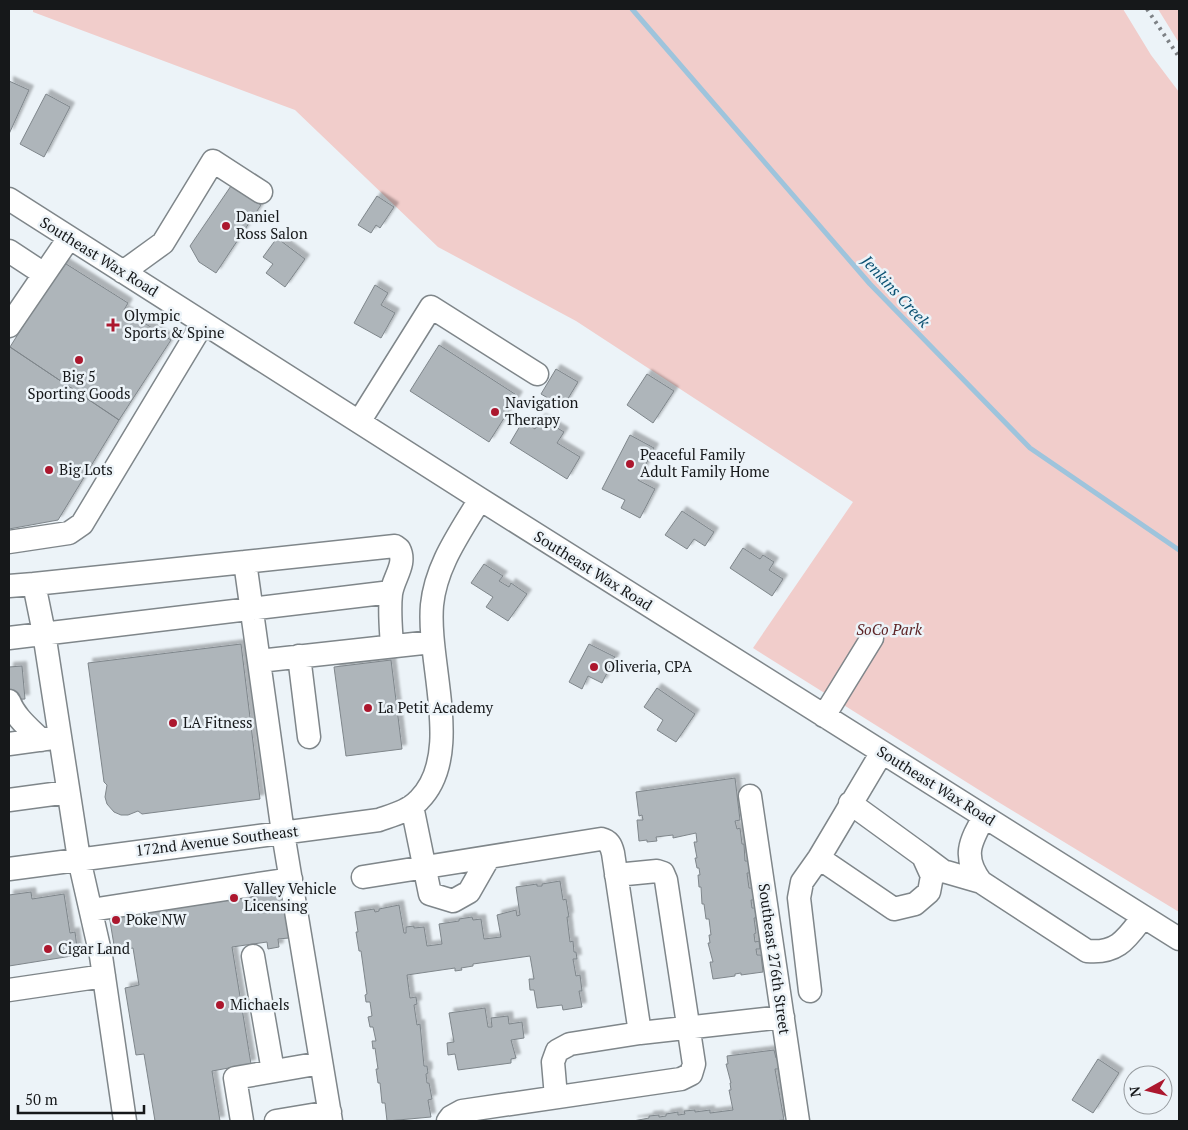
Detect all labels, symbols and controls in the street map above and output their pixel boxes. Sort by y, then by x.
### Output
place label: Daniel Ross Salon [236,206,308,243]
street label: Southeast Wax Road [37,212,162,301]
marker: Daniel Ross Salon [220,220,232,232]
water label: Jenkins Creek [856,249,935,332]
place label: Olympic Sports & Spine [124,305,224,342]
marker: Olympic Sports & Spine [106,318,120,332]
marker: Big 5 Sporting Goods [73,354,85,366]
place label: Big 5 Sporting Goods [28,366,130,403]
place label: Navigation Therapy [505,392,579,429]
marker: Navigation Therapy [489,406,501,418]
place label: Peaceful Family Adult Family Home [640,444,770,481]
marker: Peaceful Family Adult Family Home [624,458,636,470]
place label: Big Lots [59,459,113,479]
marker: Big Lots [43,464,55,476]
street label: Southeast Wax Road [531,526,656,615]
park label: SoCo Park [856,619,923,639]
place label: Oliveria, CPA [604,656,693,676]
marker: Oliveria, CPA [588,661,600,673]
place label: La Petit Academy [378,697,494,717]
marker: La Petit Academy [362,702,374,714]
place label: LA Fitness [183,712,253,732]
marker: LA Fitness [167,717,179,729]
street label: Southeast Wax Road [874,741,999,830]
street label: 172nd Avenue Southeast [134,820,300,860]
place label: Valley Vehicle Licensing [244,878,337,915]
street label: Southeast 276th Street [754,882,796,1036]
marker: Valley Vehicle Licensing [228,892,240,904]
place label: Poke NW [126,909,188,929]
marker: Poke NW [110,914,122,926]
place label: Cigar Land [58,938,130,958]
marker: Cigar Land [42,943,54,955]
place label: Michaels [230,994,289,1014]
marker: Michaels [214,999,226,1011]
north arrow [1123,1065,1173,1115]
scale bar [18,1082,144,1114]
text: N [1124,1085,1145,1098]
text: 50 m [25,1089,58,1109]

